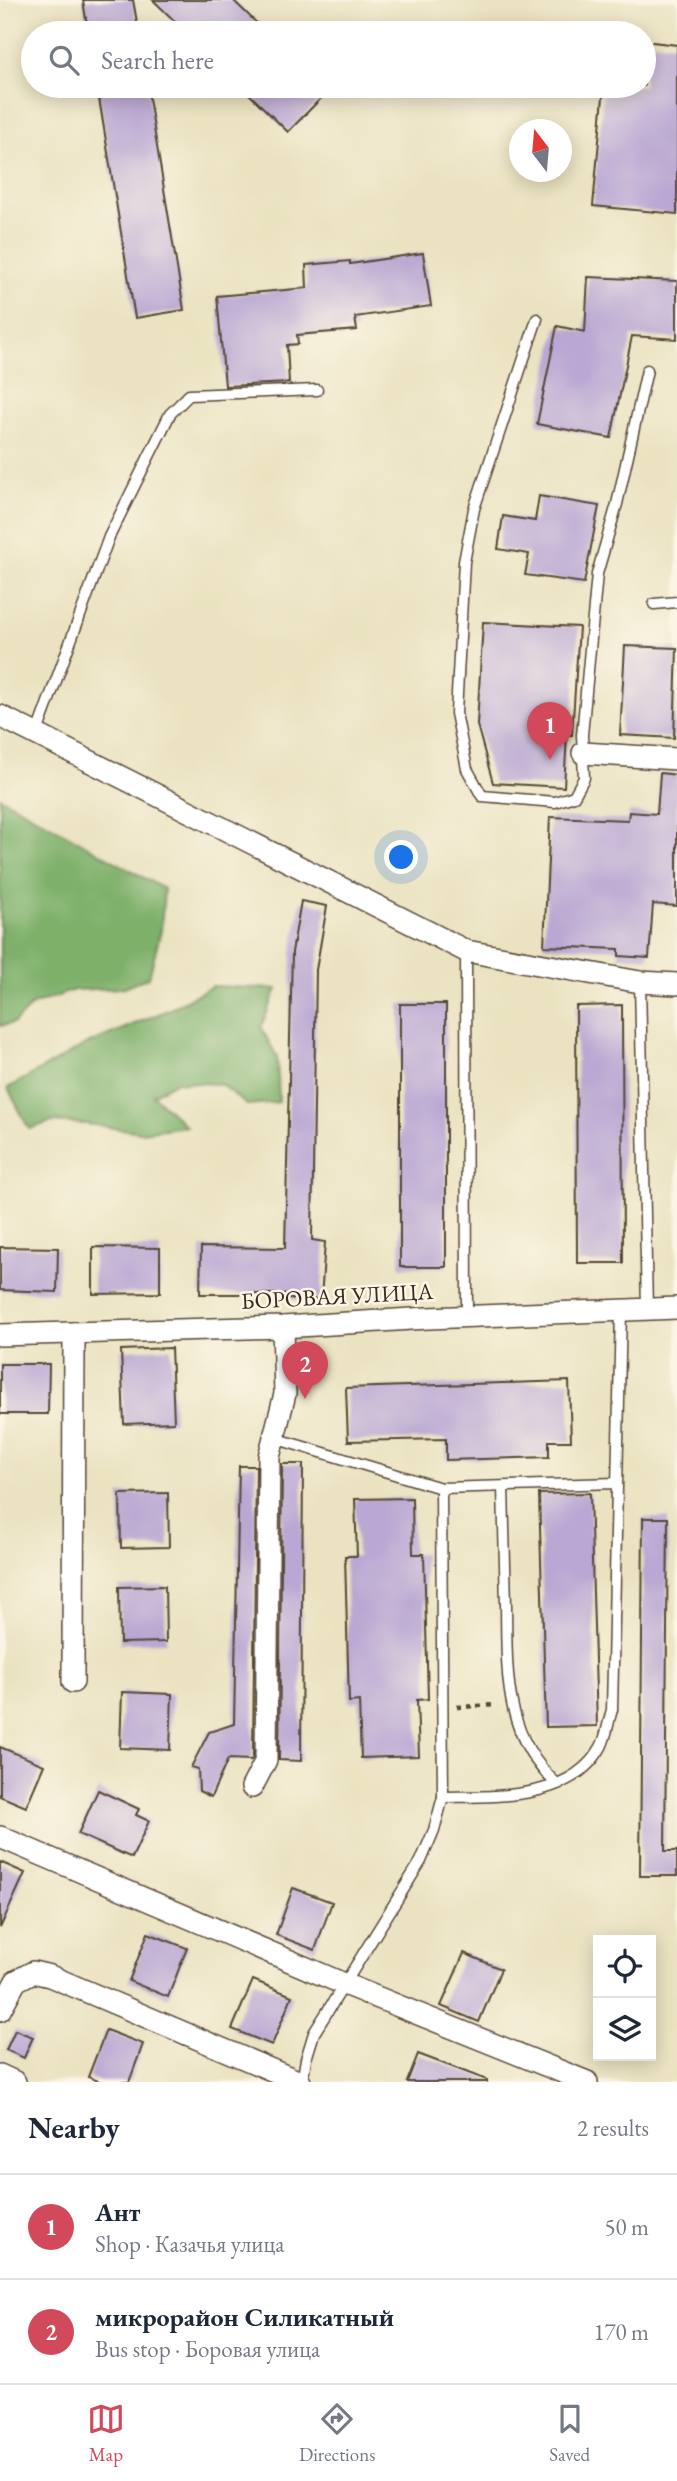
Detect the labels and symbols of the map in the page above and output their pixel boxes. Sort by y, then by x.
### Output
north arrow [509,119,572,182]
pin: 1 [527,702,573,760]
your location [384,840,418,874]
street label: БОРОВАЯ УЛИЦА [240,1276,435,1316]
pin: 2 [282,1341,328,1399]

